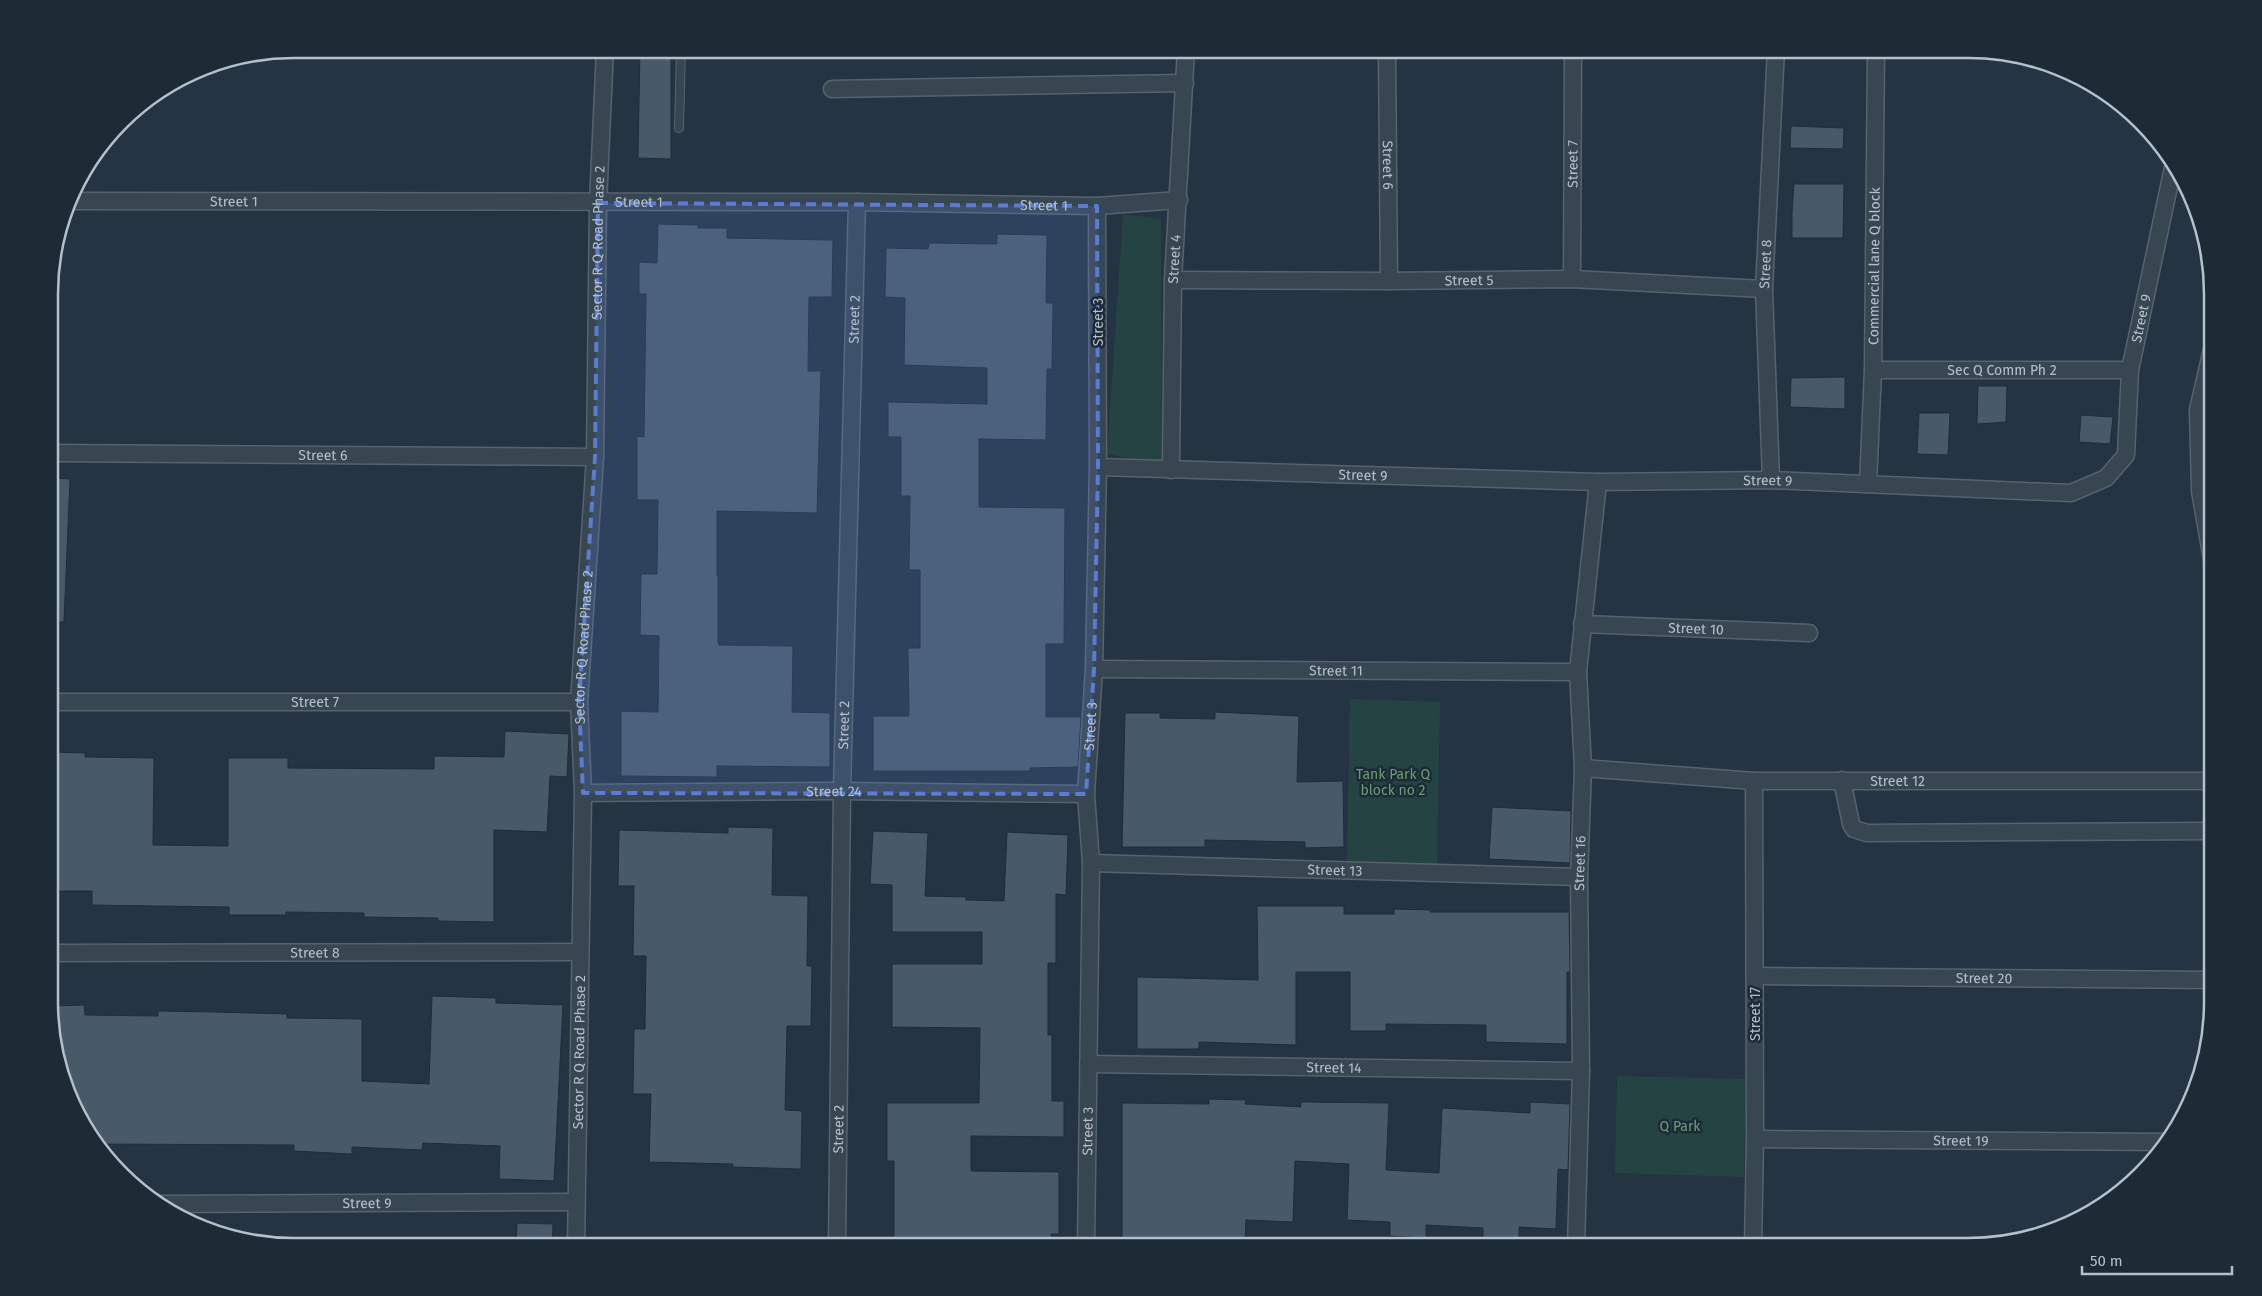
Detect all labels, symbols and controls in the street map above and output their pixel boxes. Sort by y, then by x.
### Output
street label: Street 6 [1379,140,1397,190]
street label: Street 7 [1564,140,1581,188]
street label: Sector R Q Road Phase 2 [588,165,608,320]
street label: Commercial lane Q block [1865,186,1883,345]
street label: Street 1 [210,193,258,210]
street label: Street 1 [615,193,663,210]
street label: Street 1 [1020,196,1068,214]
street label: Street 4 [1164,233,1184,284]
street label: Street 8 [1756,239,1775,289]
street label: Street 5 [1445,271,1493,289]
street label: Street 9 [2128,293,2154,344]
street label: Street 2 [845,295,863,344]
street label: Street 3 [1090,298,1107,346]
street label: Sec Q Comm Ph 2 [1947,362,2057,379]
street label: Street 6 [298,446,348,464]
street label: Street 9 [1338,466,1388,484]
street label: Street 9 [1743,471,1793,489]
street label: Sector R Q Road Phase 2 [571,570,596,725]
street label: Street 10 [1668,619,1724,638]
street label: Street 11 [1309,662,1363,679]
street label: Street 7 [291,694,339,711]
street label: Street 2 [835,700,853,750]
street label: Street 3 [1080,701,1100,751]
park label: Tank Park Q block no 2 [1356,766,1430,799]
street label: Street 12 [1870,773,1925,790]
street label: Street 24 [806,782,863,800]
street label: Street 16 [1570,835,1589,891]
street label: Street 13 [1307,861,1363,879]
street label: Street 8 [290,944,340,961]
street label: Street 20 [1956,969,2013,987]
street label: Sector R Q Road Phase 2 [569,975,589,1129]
street label: Street 17 [1747,987,1764,1041]
street label: Street 14 [1306,1059,1362,1076]
street label: Street 2 [830,1105,847,1153]
street label: Street 3 [1079,1107,1096,1155]
park label: Q Park [1660,1118,1701,1135]
street label: Street 19 [1933,1132,1989,1149]
street label: Street 9 [342,1194,392,1212]
scale bar [2082,1244,2232,1276]
text: 50 m [2090,1252,2123,1270]

